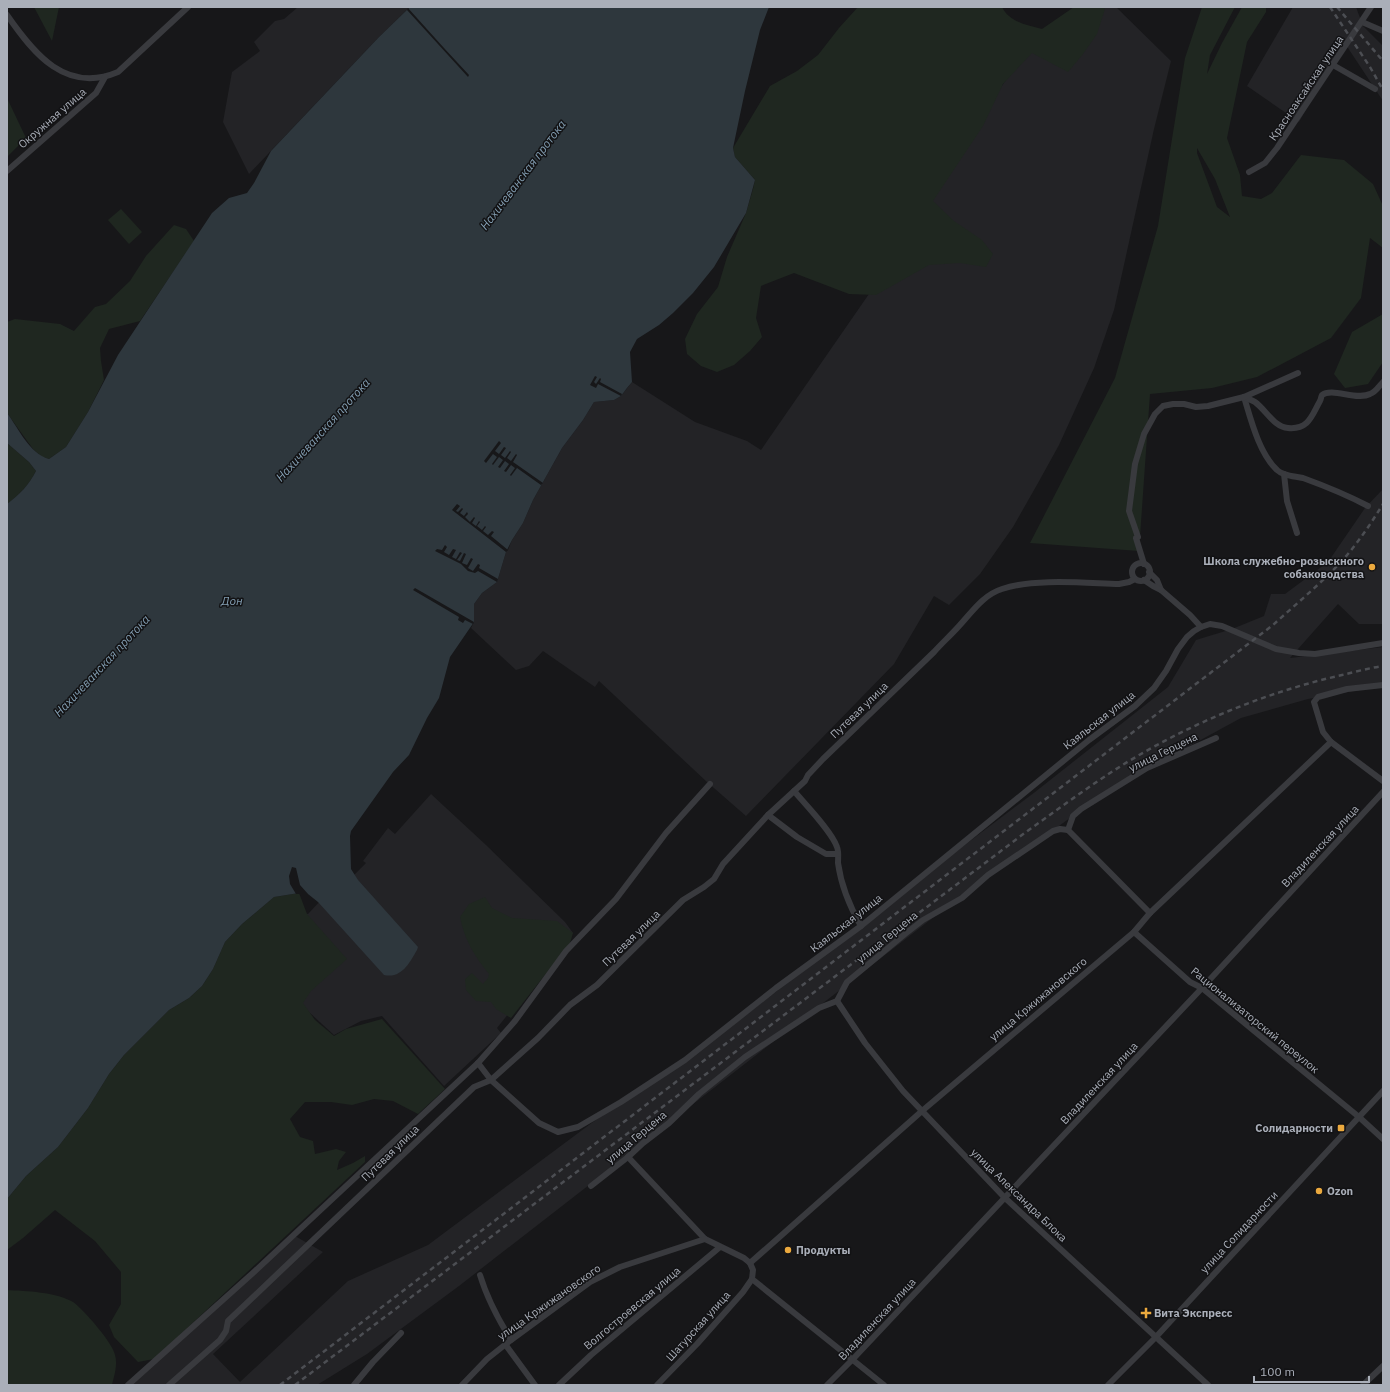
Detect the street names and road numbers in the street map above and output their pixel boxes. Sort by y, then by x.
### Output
street label: Красноаксайская улица [1266,33,1346,143]
street label: Окружная улица [15,85,89,151]
street label: Путевая улица [827,679,891,741]
street label: Каяльская улица [1060,688,1138,752]
street label: улица Герцена [1126,729,1200,775]
street label: Владиленская улица [1278,802,1362,890]
street label: Каяльская улица [807,891,885,955]
street label: Путевая улица [599,907,663,969]
street label: улица Герцена [854,908,921,966]
street label: улица Кржижановского [986,954,1090,1044]
street label: Рационализаторский переулок [1188,964,1322,1076]
street label: Владиленская улица [1057,1039,1141,1127]
street label: улица Герцена [603,1108,669,1166]
street label: Путевая улица [358,1122,422,1184]
street label: улица Александра Блока [968,1145,1070,1245]
street label: улица Солидарности [1197,1188,1281,1276]
street label: улица Кржижановского [495,1261,603,1343]
street label: Волгостроевская улица [581,1263,683,1353]
street label: Владиленская улица [835,1275,919,1363]
street label: Шатурская улица [663,1288,733,1364]

